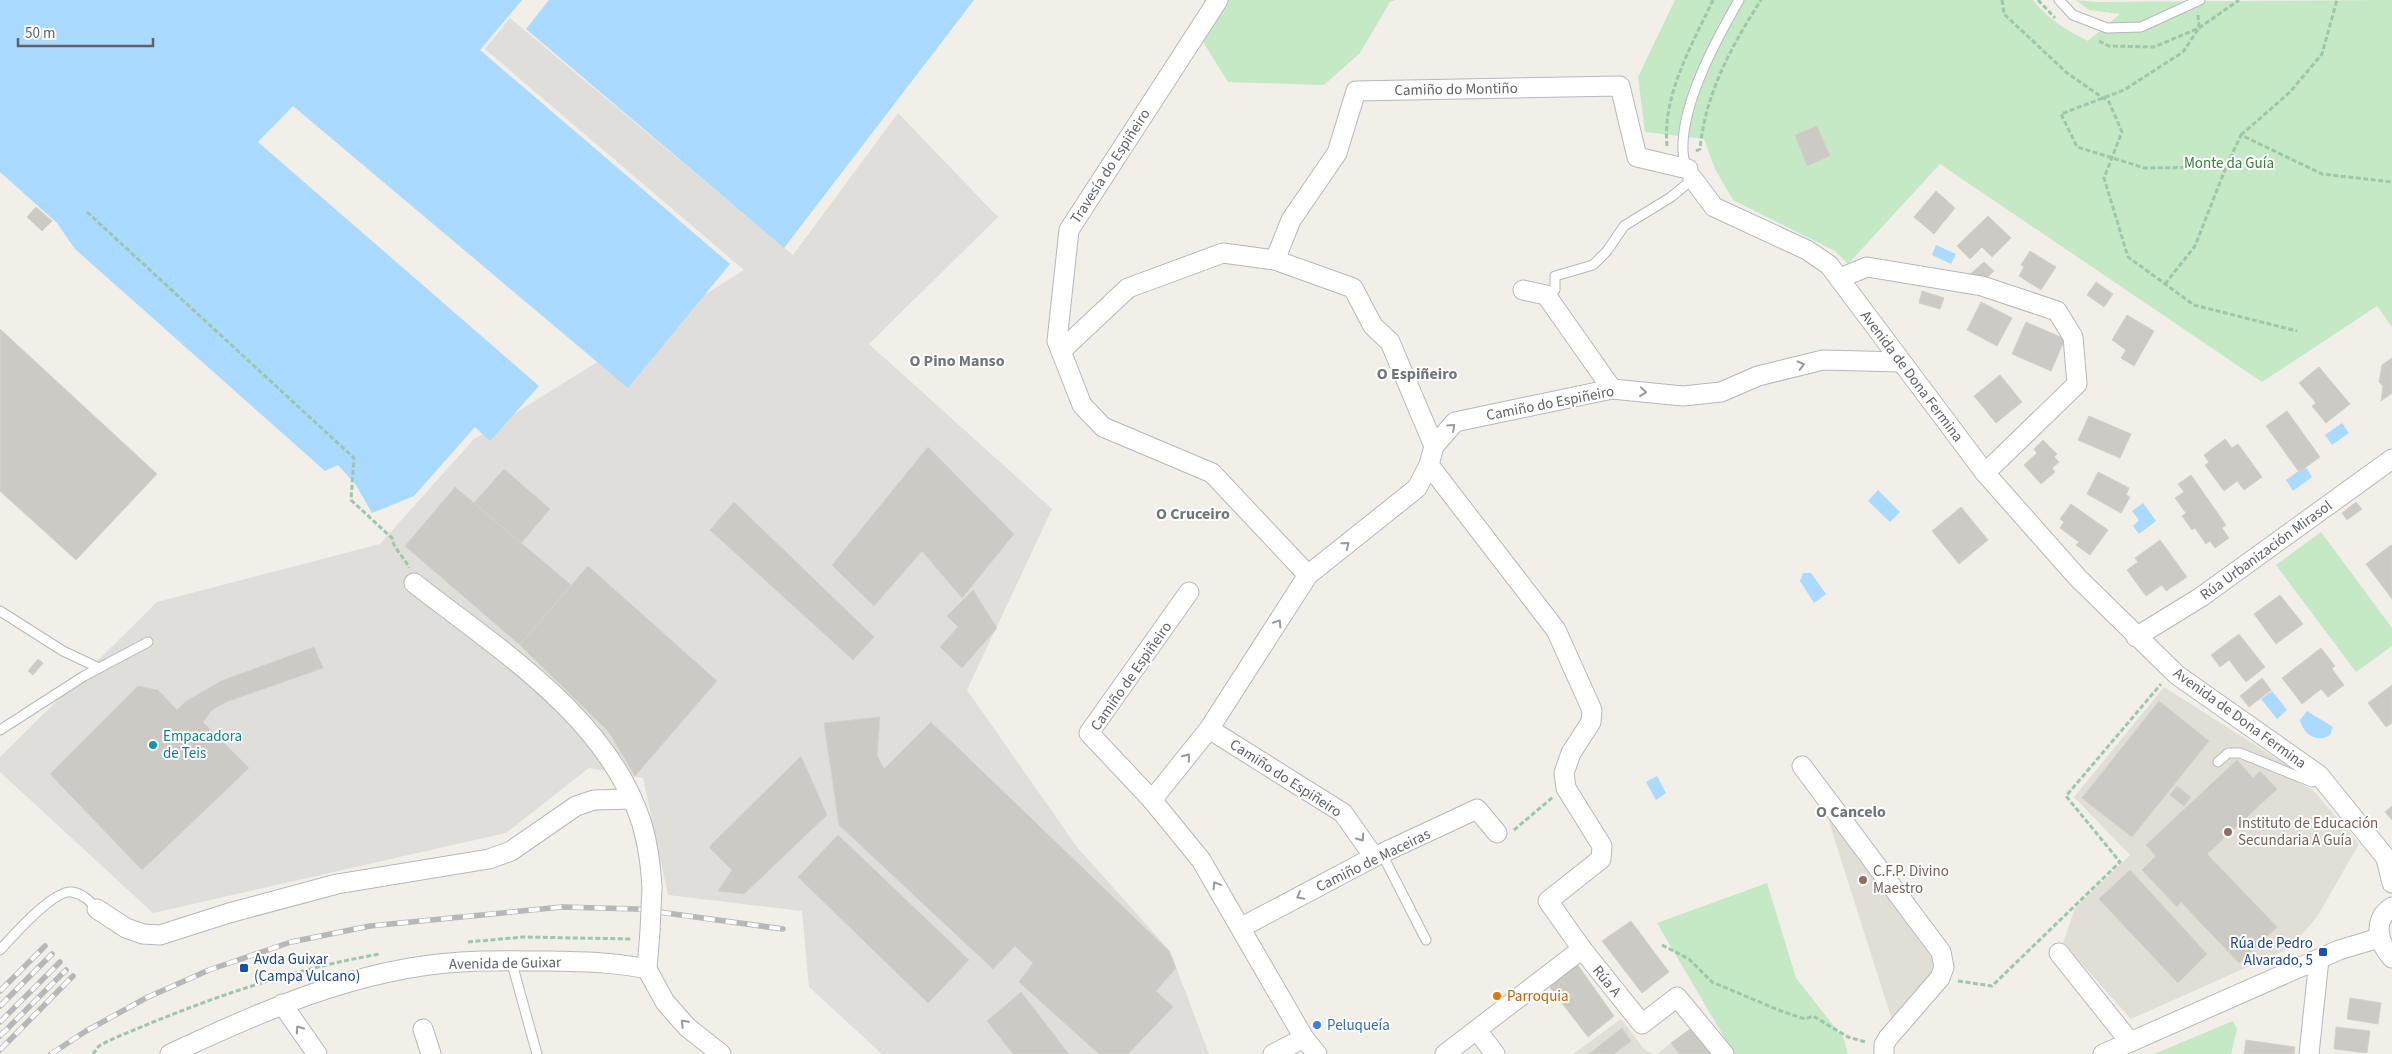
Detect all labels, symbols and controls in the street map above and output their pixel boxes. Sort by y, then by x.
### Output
scale bar [18,15,152,47]
text: 50 m [25,23,55,44]
street label: Camiño do Montiño [1394,78,1518,101]
street label: Travesía do Espiñeiro [1065,105,1155,228]
park label: Monte da Guía [2184,153,2274,174]
street label: Avenida de Dona Fermina [1855,306,1968,446]
district label: O Pino Manso [909,350,1005,372]
one-way arrow [1796,360,1805,371]
district label: O Espiñeiro [1377,363,1457,385]
street label: Camiño do Espiñeiro [1484,381,1616,426]
one-way arrow [1640,386,1648,397]
one-way arrow [1446,424,1455,433]
street label: Rúa Urbanización Mirasol [2196,495,2337,605]
district label: O Cruceiro [1156,503,1230,525]
one-way arrow [1340,542,1349,550]
street label: Camiño de Espiñeiro [1086,617,1177,735]
one-way arrow [1272,620,1282,629]
street label: Avenida de Dona Fermina [2169,663,2311,774]
place label: Empacadora de Teis [163,726,242,764]
street label: Camiño do Espiñeiro [1226,734,1346,823]
marker: Empacadora de Teis [147,739,159,751]
one-way arrow [1181,754,1189,763]
district label: O Cancelo [1816,801,1886,823]
place label: Instituto de Educación Secundaria A Guía [2238,813,2378,851]
street label: Camiño de Maceiras [1312,824,1434,897]
marker: Instituto de Educación Secundaria A Guía [2222,826,2234,838]
one-way arrow [1355,832,1364,842]
place label: C.F.P. Divino Maestro [1873,861,1949,899]
marker: C.F.P. Divino Maestro [1857,874,1869,886]
one-way arrow [1213,882,1223,891]
one-way arrow [1297,890,1306,900]
place label: Rúa de Pedro Alvarado, 5 [2230,933,2313,971]
marker: Rúa de Pedro Alvarado, 5 [2317,946,2329,958]
place label: Avda Guixar (Campa Vulcano) [254,949,360,987]
street label: Avenida de Guixar [449,952,562,975]
street label: Rúa A [1587,961,1626,1002]
marker: Avda Guixar (Campa Vulcano) [238,962,250,974]
place label: Parroquia [1507,986,1569,1007]
marker: Parroquia [1491,990,1503,1002]
place label: Peluqueía [1327,1015,1390,1036]
one-way arrow [681,1019,690,1028]
marker: Peluqueía [1311,1019,1323,1031]
one-way arrow [296,1025,305,1035]

